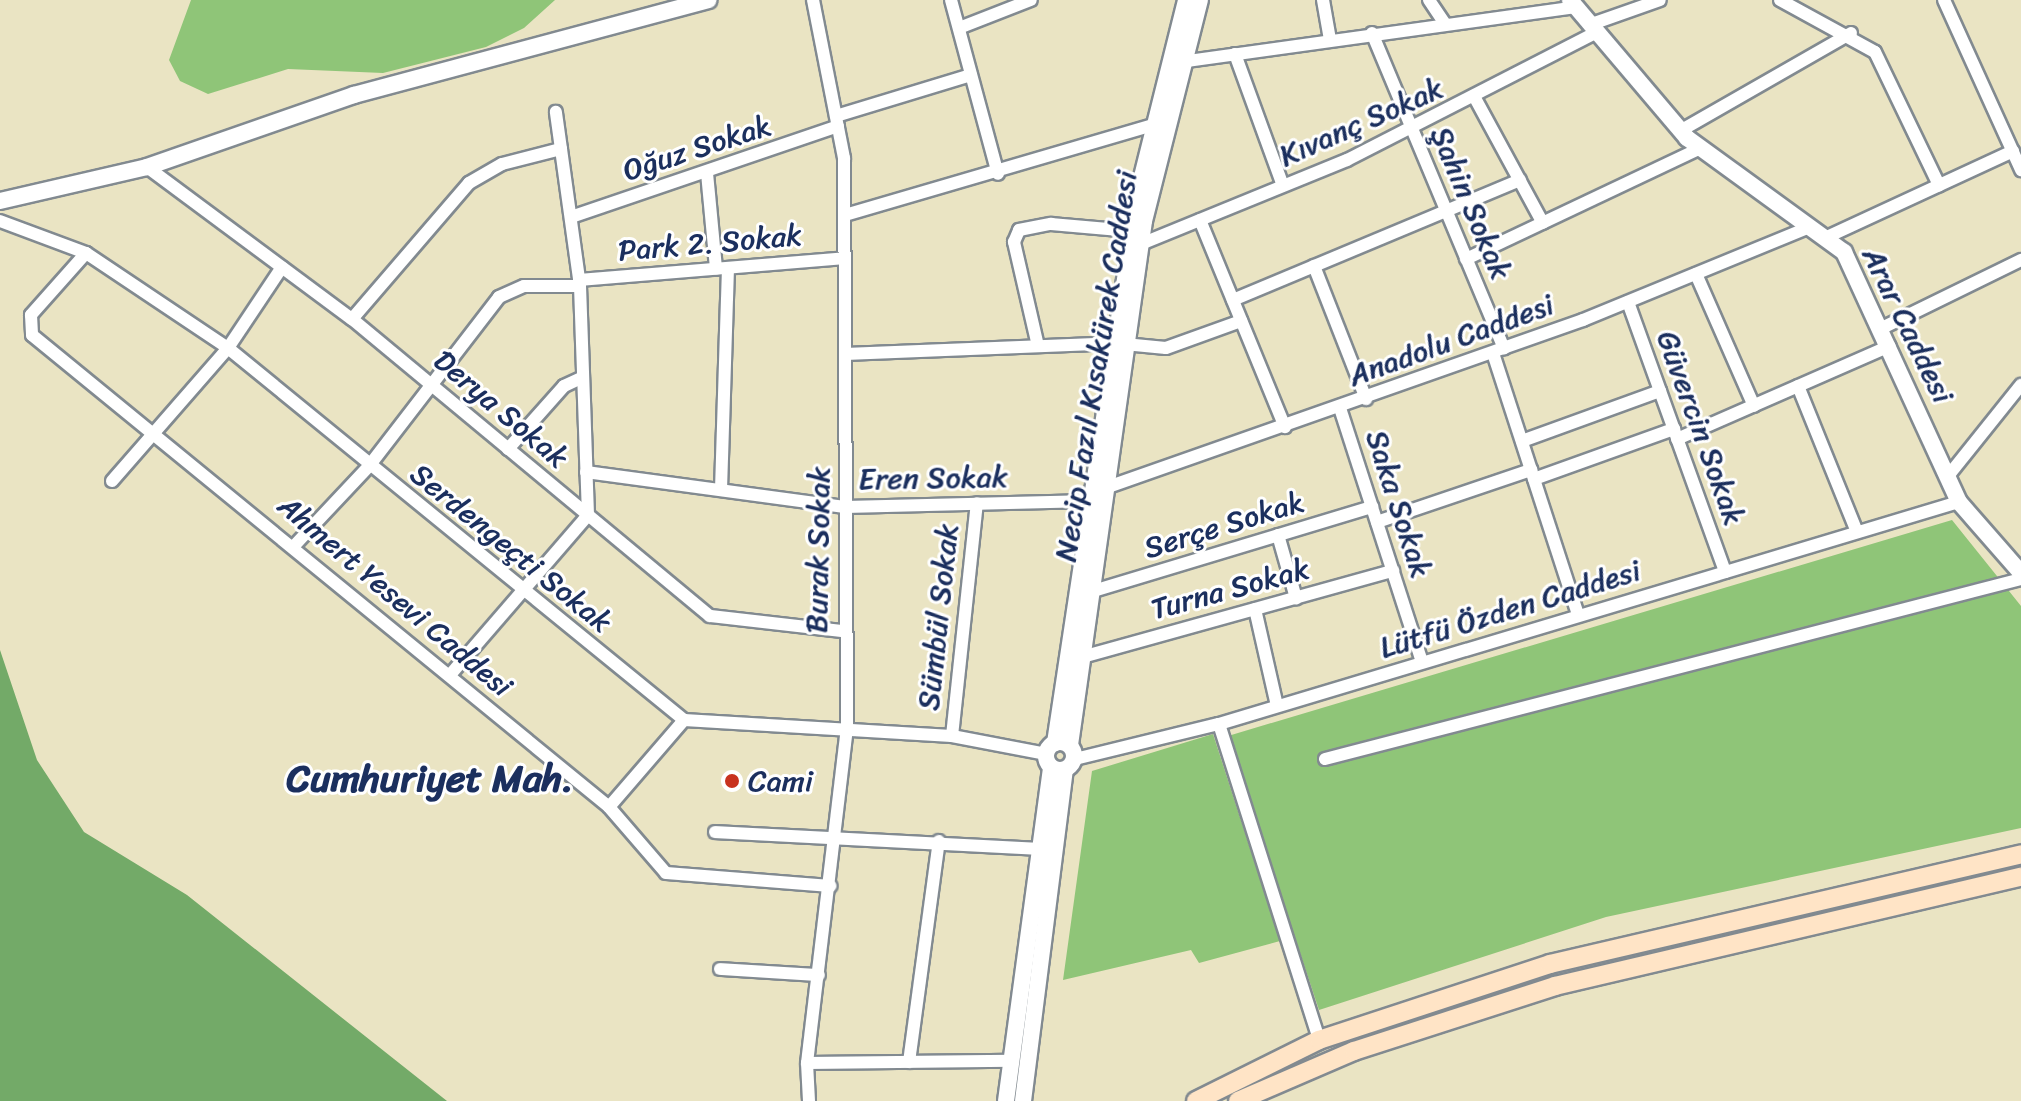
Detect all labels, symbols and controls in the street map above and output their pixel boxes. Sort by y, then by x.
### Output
street label: Kıvanç Sokak [1274,70,1448,174]
street label: Oğuz Sokak [618,107,776,189]
street label: Şahin Sokak [1423,121,1519,285]
street label: Necip Fazıl Kısakürek Caddesi [1047,169,1145,563]
street label: Park 2. Sokak [617,217,803,269]
street label: Arar Caddesi [1855,241,1961,409]
street label: Anadolu Caddesi [1343,286,1559,394]
street label: Güvercin Sokak [1649,326,1753,530]
street label: Derya Sokak [426,342,576,476]
street label: Saka Sokak [1358,425,1440,583]
street label: Serdengeçti Sokak [403,456,619,640]
street label: Eren Sokak [858,459,1008,497]
street label: Burak Sokak [799,466,837,634]
street label: Serçe Sokak [1139,484,1309,566]
street label: Ahmert Yesevi Caddesi [270,487,520,705]
street label: Sümbül Sokak [910,522,966,712]
street label: Turna Sokak [1147,551,1313,627]
street label: Lütfü Özden Caddesi [1375,552,1645,666]
district label: Cumhuriyet Mah. [287,756,573,802]
place label: Cami [748,763,813,799]
marker: Cami [723,772,741,790]

